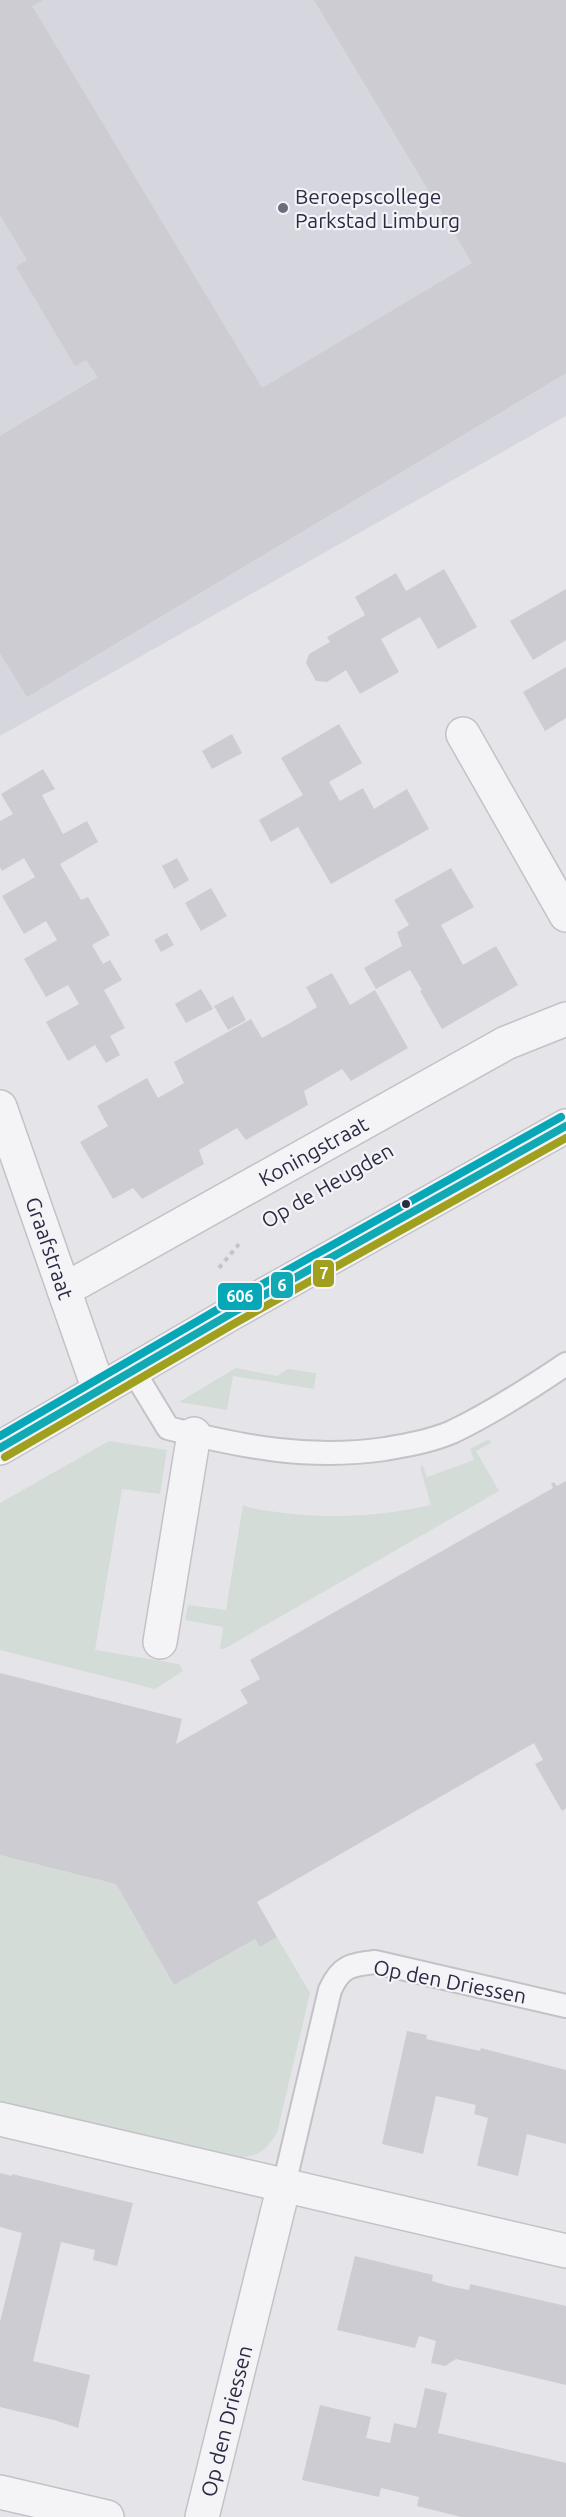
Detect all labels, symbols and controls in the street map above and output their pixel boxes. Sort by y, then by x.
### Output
place label: Beroepscollege Parkstad Limburg [295,184,460,232]
marker: Beroepscollege Parkstad Limburg [276,201,290,215]
street label: Koningstraat [254,1111,372,1191]
street label: Op de Heugden [257,1138,397,1232]
street label: Graafstraat [21,1194,79,1302]
unlabelled marker [400,1198,412,1210]
line badge: 7 [312,1259,335,1288]
text: 7 [319,1264,329,1282]
line badge: 6 [270,1271,294,1299]
text: 6 [277,1276,287,1294]
line badge: 606 [217,1282,263,1311]
text: 606 [226,1287,254,1305]
street label: Op den Driessen [371,1954,529,2008]
street label: Op den Driessen [196,2343,256,2499]

